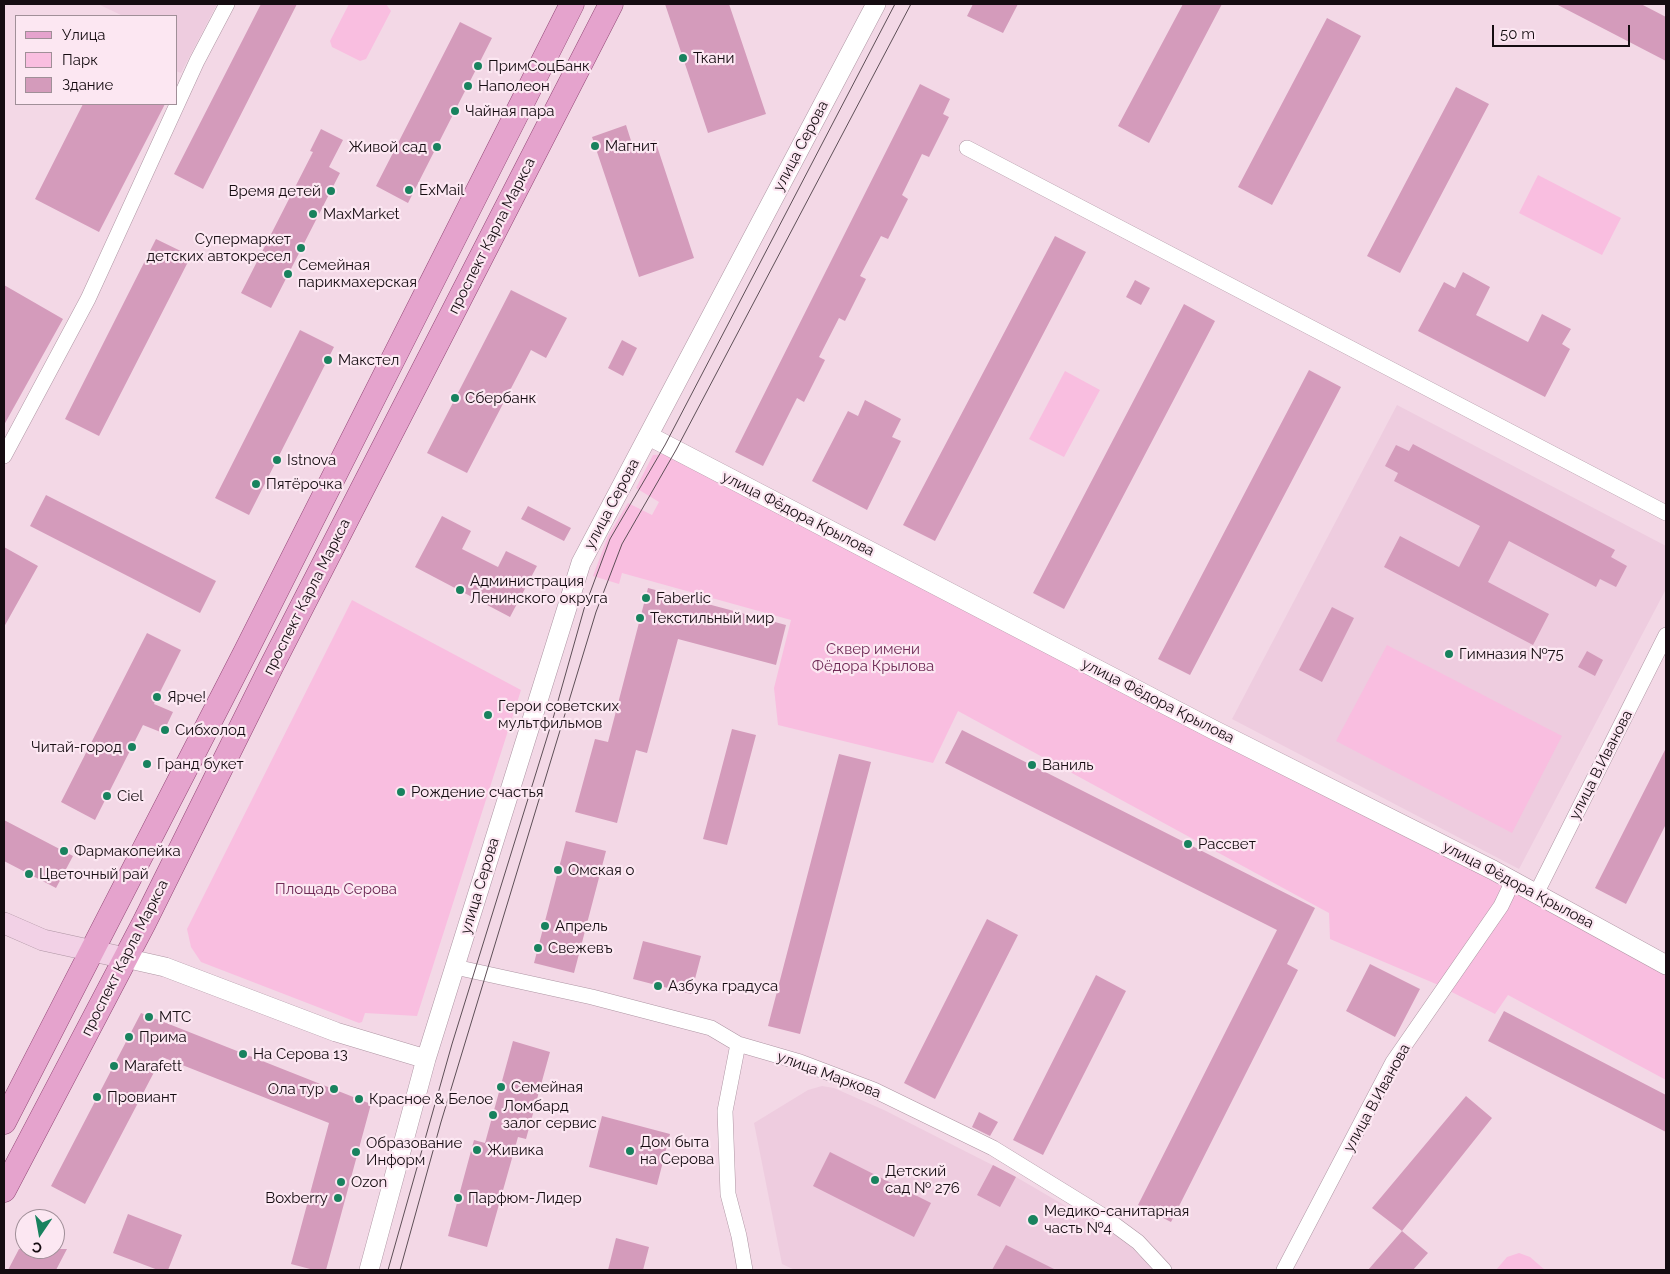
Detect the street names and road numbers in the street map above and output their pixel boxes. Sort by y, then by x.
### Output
street label: улица Серова [770,98,832,194]
street label: проспект Карла Маркса [445,155,539,317]
street label: улица Серова [581,456,643,552]
street label: улица Фёдора Крылова [719,468,877,560]
street label: проспект Карла Маркса [260,516,354,678]
street label: улица Фёдора Крылова [1079,655,1237,747]
street label: улица В.Иванова [1566,707,1636,823]
street label: улица Серова [457,836,503,936]
street label: улица Фёдора Крылова [1439,837,1597,933]
street label: проспект Карла Маркса [78,877,172,1039]
street label: улица В.Иванова [1340,1041,1414,1155]
street label: улица Маркова [775,1048,883,1102]

